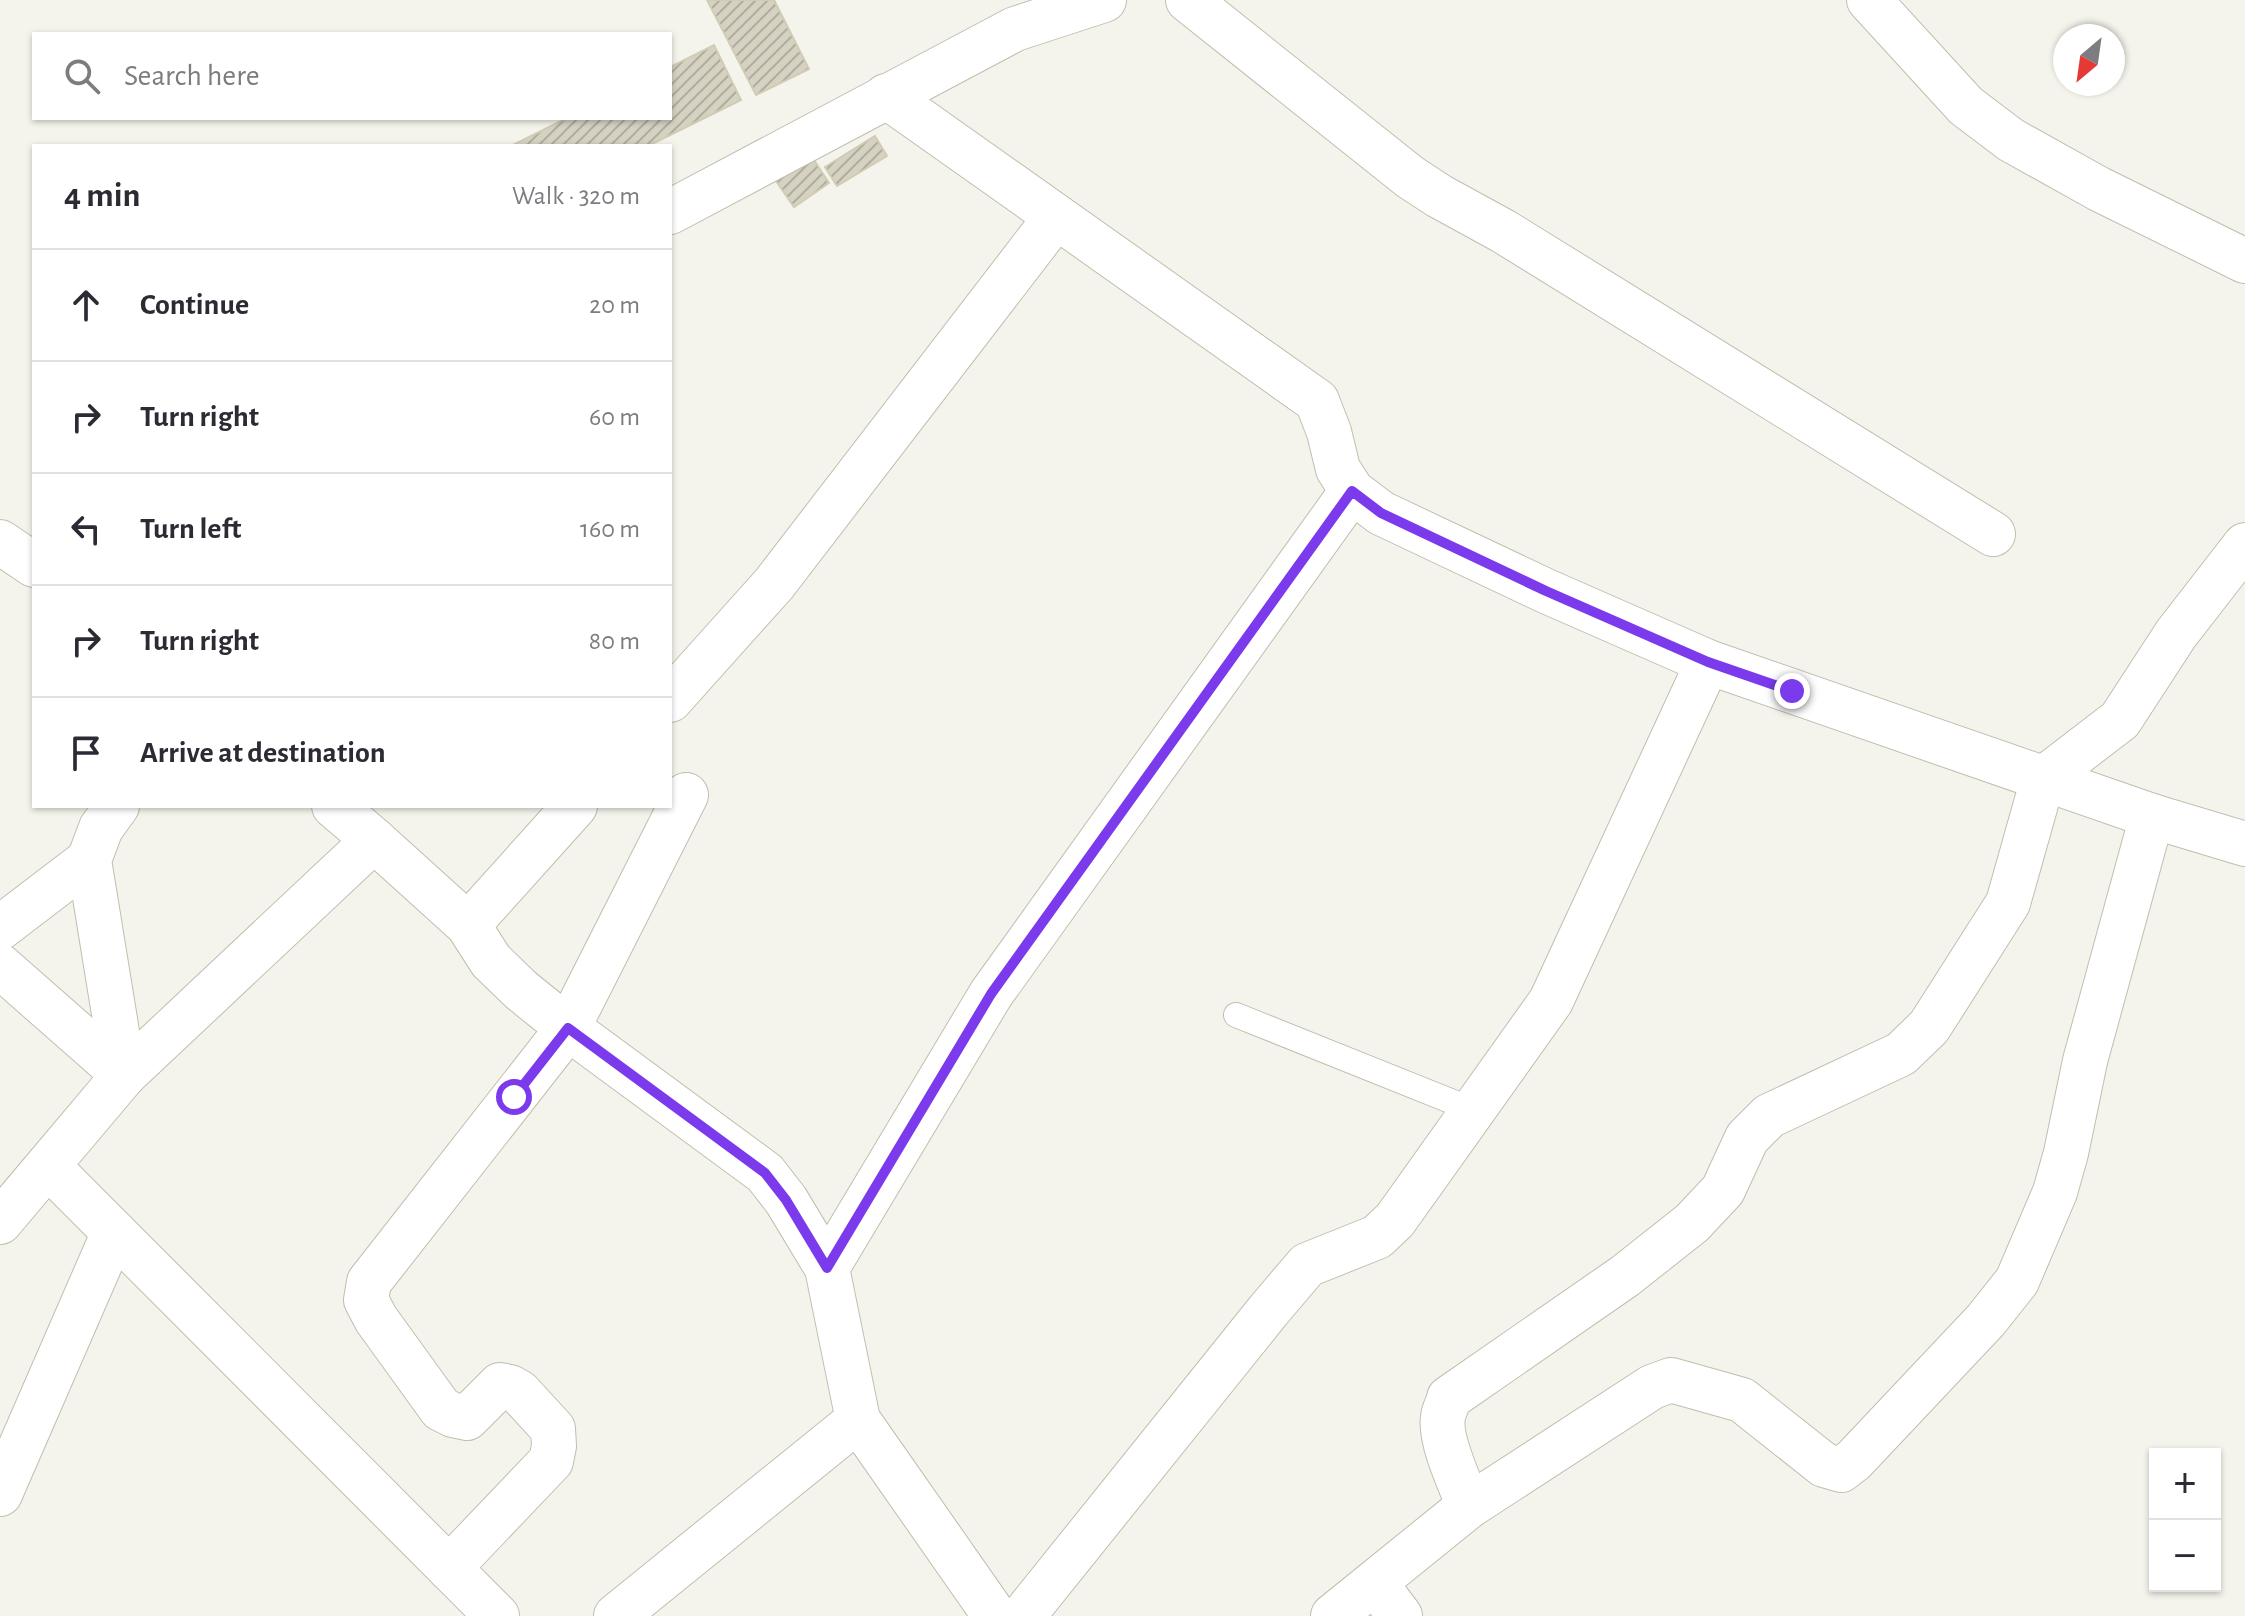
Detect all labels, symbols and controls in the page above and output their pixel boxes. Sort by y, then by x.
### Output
north arrow [2053,24,2125,96]
search box [32,32,672,120]
icon: search [60,54,104,98]
text: Search here [124,61,260,91]
text: 4 min [64,179,141,213]
text: Walk · 320 m [512,183,640,209]
icon: ahead [64,283,108,327]
text: Continue [140,290,249,320]
text: 20 m [589,292,640,318]
icon: right [64,395,108,439]
text: Turn right [140,402,259,432]
text: 60 m [589,404,640,430]
icon: left [64,507,108,551]
text: Turn left [140,514,241,544]
text: 160 m [580,516,640,542]
icon: right [64,619,108,663]
text: Turn right [140,626,259,656]
text: 80 m [589,628,640,654]
route end [1774,673,1810,709]
icon: arrive [64,731,108,775]
text: Arrive at destination [140,738,386,768]
route start [496,1079,532,1115]
map controls [2149,1448,2221,1592]
button: + [2149,1448,2221,1520]
button: − [2149,1520,2221,1592]

